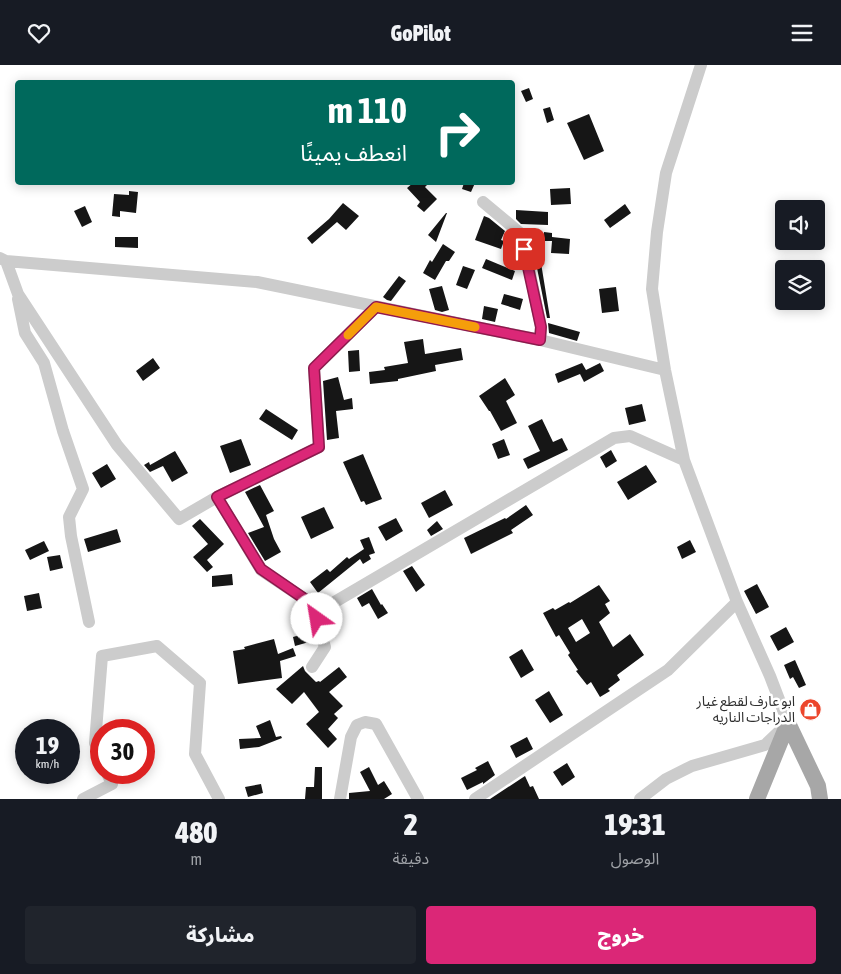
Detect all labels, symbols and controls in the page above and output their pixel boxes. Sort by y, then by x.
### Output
icon: heart [25,19,53,47]
icon: menu [788,19,816,47]
text: GoPilot [390,20,451,46]
text: 110 m [328,90,407,130]
icon: right [425,100,490,165]
text: انعطف يمينًا [300,140,407,166]
map controls [775,200,825,310]
button: sound [775,200,825,250]
pin [503,228,545,270]
icon: arrive [510,235,538,263]
button: layers [775,260,825,310]
position arrow [290,592,342,644]
place label: ابو عارف لقطع غيار الدراجات الناريه [696,693,795,726]
shop icon: ابو عارف لقطع غيار الدراجات الناريه [799,697,823,721]
speed limit sign: 30 [90,719,155,784]
text: 19 [36,731,59,759]
text: km/h [36,757,59,771]
text: 2 [404,807,418,841]
text: 19:31 [604,807,666,841]
text: 480 [175,815,217,849]
text: دقيقة [393,849,429,867]
text: الوصول [611,849,659,867]
text: m [191,850,202,868]
button: مشاركة [25,906,416,964]
button: خروج [426,906,816,964]

